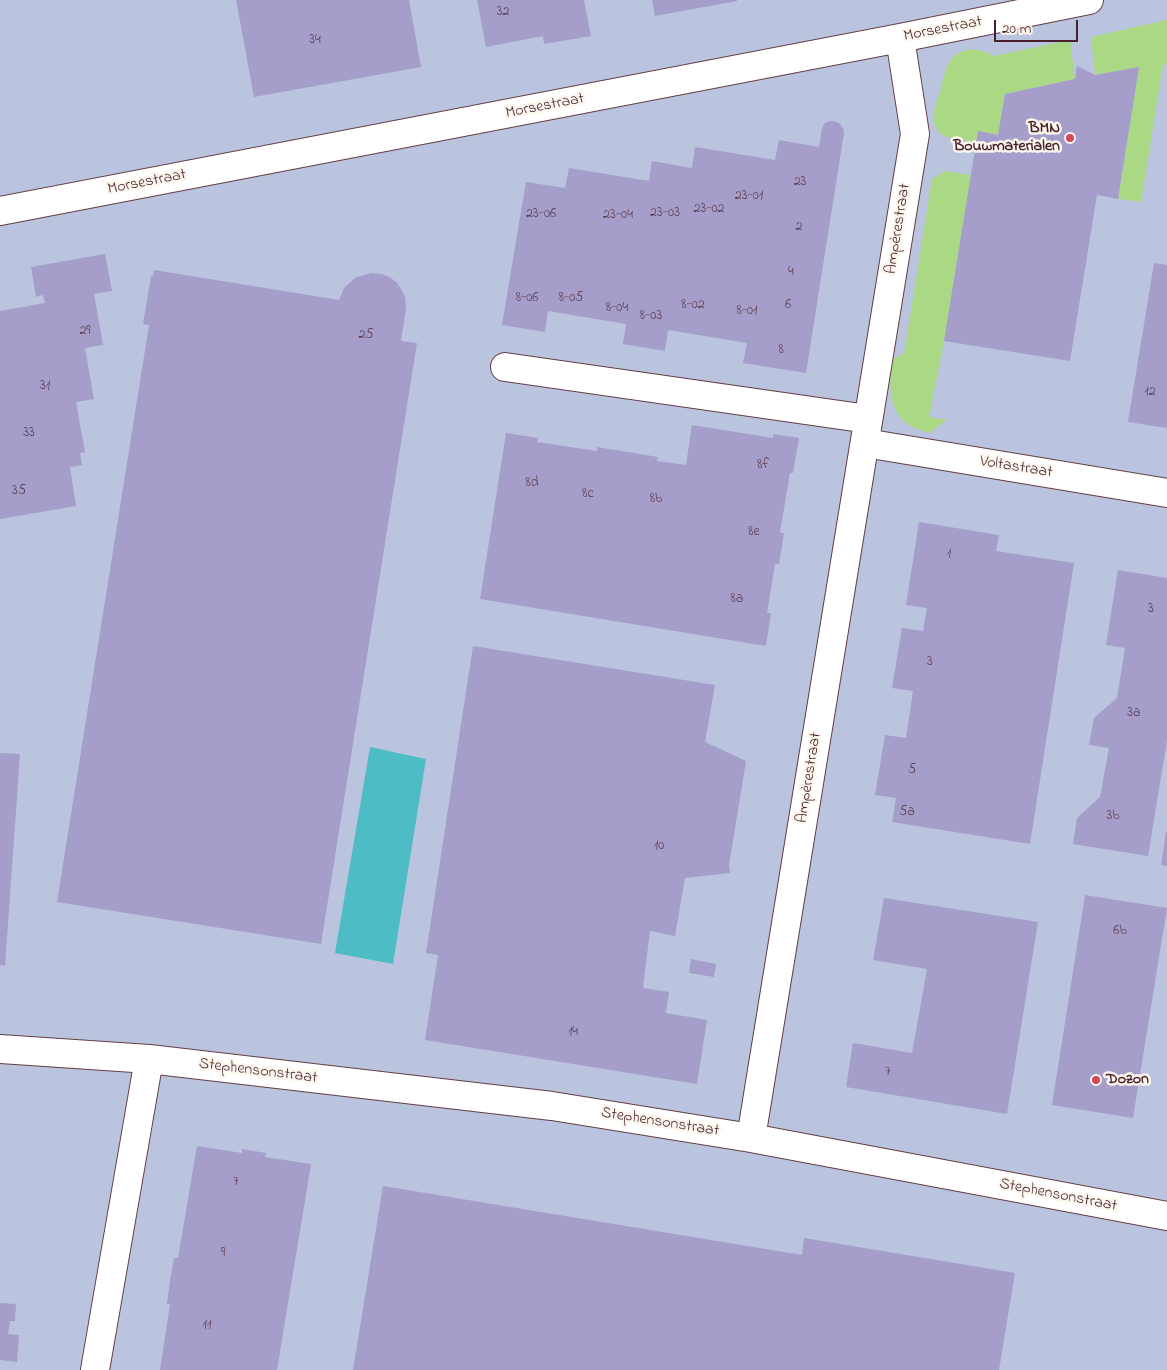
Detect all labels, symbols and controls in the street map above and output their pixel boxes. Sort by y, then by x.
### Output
house number: 32 [497,5,509,21]
scale bar [997,10,1081,42]
street label: Morsestraat [902,13,984,47]
text: 20 m [1002,18,1031,40]
house number: 34 [309,33,321,49]
street label: Morsestraat [504,90,586,124]
place label: BMN Bouwmaterialen [953,119,1060,157]
marker: BMN Bouwmaterialen [1064,132,1076,144]
street label: Morsestraat [106,166,188,200]
house number: 23 [794,175,806,191]
street label: Ampèrestraat [882,182,916,276]
house number: 23-01 [735,189,763,205]
house number: 23-02 [694,202,724,218]
house number: 23-03 [650,206,680,222]
house number: 23-06 [526,207,556,223]
house number: 23-04 [603,208,633,224]
house number: 2 [796,220,802,236]
house number: 4 [788,265,794,281]
house number: 8-06 [516,291,538,307]
house number: 8-05 [559,291,583,307]
house number: 8-02 [681,298,705,314]
house number: 6 [785,298,791,314]
house number: 8-04 [606,301,628,317]
house number: 8-01 [737,304,757,320]
house number: 8-03 [640,309,662,325]
house number: 29 [79,324,91,340]
house number: 25 [359,328,373,344]
house number: 8 [778,343,784,359]
house number: 31 [40,379,50,395]
house number: 12 [1144,385,1156,401]
house number: 33 [23,426,35,442]
street label: Voltastraat [978,453,1054,483]
house number: 8f [757,458,769,474]
house number: 8d [525,476,539,492]
house number: 35 [12,484,26,500]
house number: 8c [582,487,594,503]
house number: 8b [650,492,662,508]
house number: 8e [748,525,760,541]
house number: 1 [947,547,951,563]
house number: 8a [731,592,743,608]
house number: 3 [1148,602,1154,618]
house number: 3 [927,655,933,671]
house number: 3a [1127,706,1141,722]
street label: Ampèrestraat [793,731,827,825]
house number: 5 [908,763,916,779]
house number: 5a [899,805,915,821]
house number: 3b [1106,809,1120,825]
house number: 10 [654,839,664,855]
house number: 6b [1113,924,1127,940]
house number: 14 [568,1025,578,1041]
street label: Stephensonstraat [198,1055,318,1089]
house number: 7 [885,1065,891,1081]
place label: Dozon [1106,1070,1149,1090]
marker: Dozon [1090,1074,1102,1086]
street label: Stephensonstraat [600,1104,720,1142]
house number: 7 [233,1175,239,1191]
street label: Stephensonstraat [998,1175,1118,1217]
house number: 9 [221,1246,225,1262]
house number: 11 [203,1318,211,1334]

